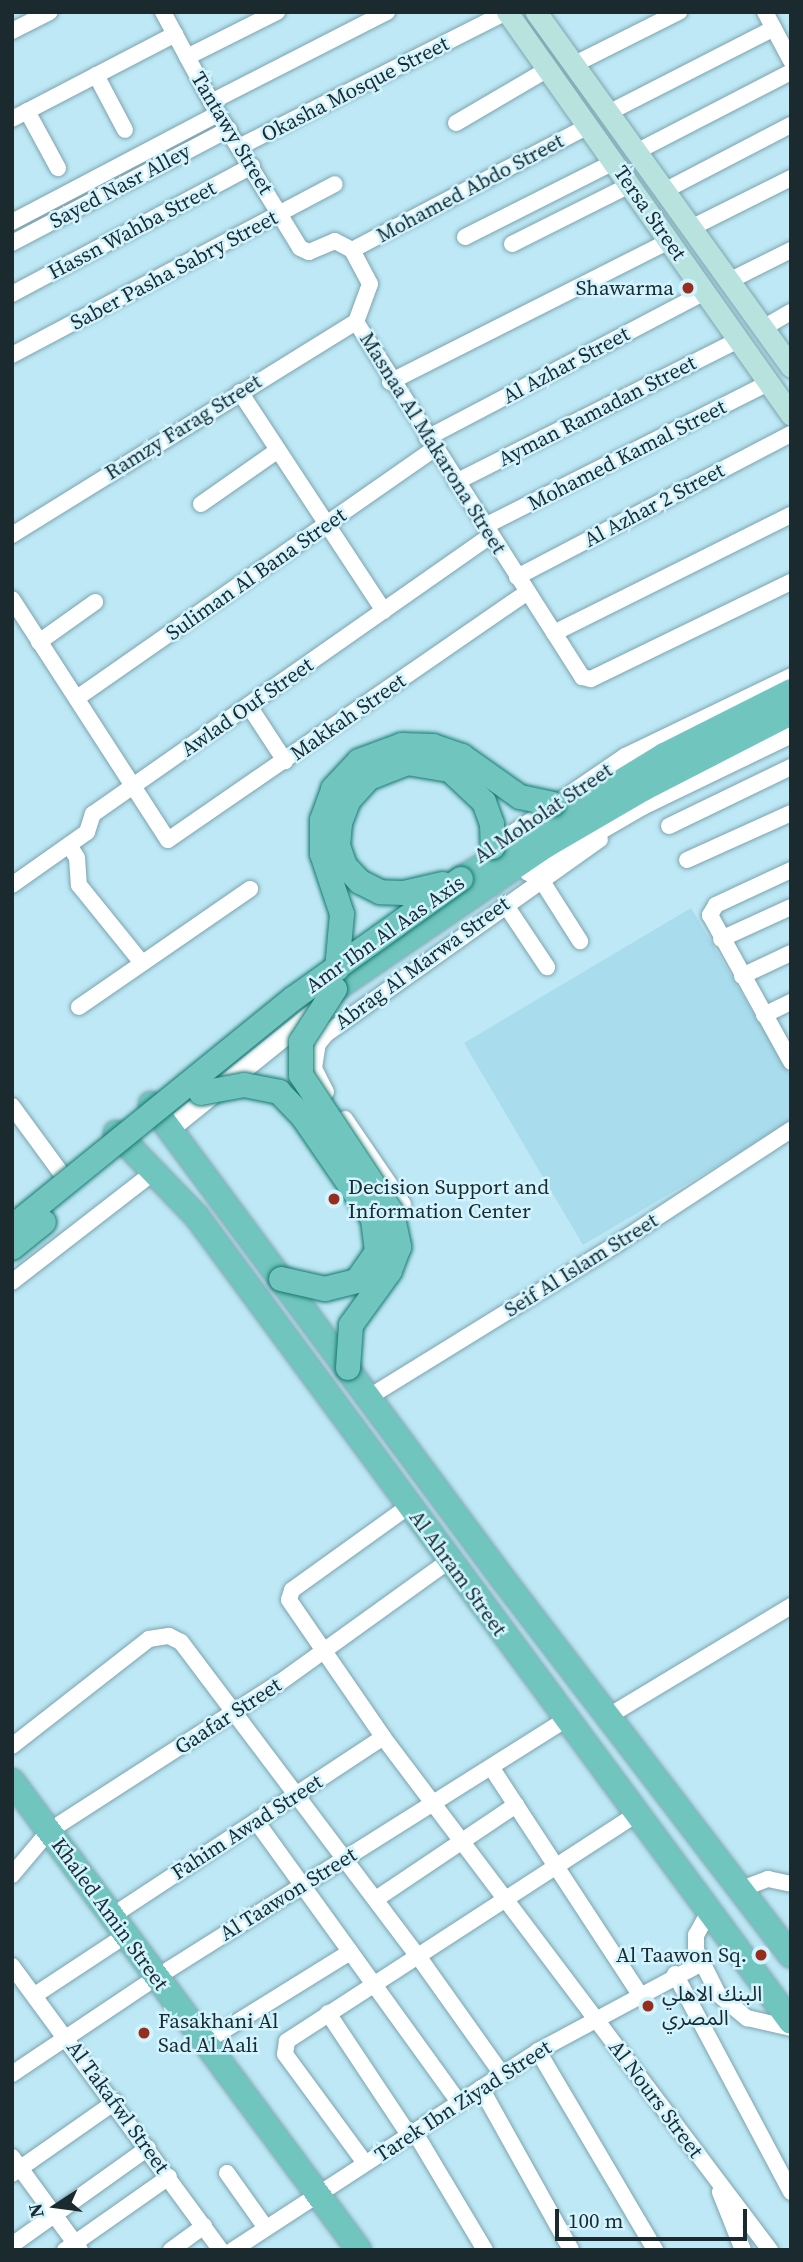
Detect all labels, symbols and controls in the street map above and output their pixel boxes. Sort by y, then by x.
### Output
street label: Okasha Mosque Street [257,31,453,147]
street label: Tantawy Street [186,67,278,199]
street label: Mohamed Abdo Street [372,128,568,248]
street label: Sayed Nasr Alley [45,138,195,234]
street label: Tersa Street [608,161,692,265]
street label: Hassn Wahba Street [44,175,220,285]
street label: Saber Pasha Sabry Street [66,205,282,335]
place label: Shawarma [576,275,674,301]
marker: Shawarma [680,280,696,296]
street label: Al Azhar Street [498,321,634,409]
street label: Masnaa Al Makarona Street [354,328,512,558]
street label: Ayman Ramadan Street [494,350,700,472]
street label: Ramzy Farag Street [100,369,266,485]
street label: Mohamed Kamal Street [524,394,730,516]
street label: Al Azhar 2 Street [580,457,728,553]
street label: Suliman Al Bana Street [161,502,351,646]
street label: Awlad Ouf Street [176,652,318,762]
street label: Makkah Street [286,668,410,766]
street label: Al Moholat Street [469,757,617,869]
street label: Amr Ibn Al Aas Axis [301,870,469,998]
street label: Abrag Al Marwa Street [330,891,514,1035]
place label: Decision Support and Information Center [348,1174,549,1224]
marker: Decision Support and Information Center [326,1191,342,1207]
street label: Seif Al Islam Street [500,1208,662,1322]
street label: Al Ahram Street [404,1505,512,1641]
street label: Gaafar Street [170,1672,286,1760]
street label: Fahim Awad Street [167,1769,327,1885]
street label: Khaled Amin Street [46,1833,174,1995]
street label: Al Taawon Street [215,1842,361,1946]
place label: Al Taawon Sq. [616,1942,747,1968]
marker: Al Taawon Sq. [753,1947,769,1963]
place label: البنك الاهلي المصري [662,1981,762,2031]
marker: البنك الاهلي المصري [640,1998,656,2014]
place label: Fasakhani Al Sad Al Aali [158,2008,279,2058]
marker: Fasakhani Al Sad Al Aali [136,2025,152,2041]
street label: Al Takafwl Street [61,2035,175,2179]
street label: Tarek Ibn Ziyad Street [370,2035,556,2167]
street label: Al Nours Street [604,2035,708,2163]
north arrow [21,2171,91,2241]
scale bar [558,2196,750,2240]
text: N [21,2201,50,2220]
text: 100 m [568,2206,623,2235]

